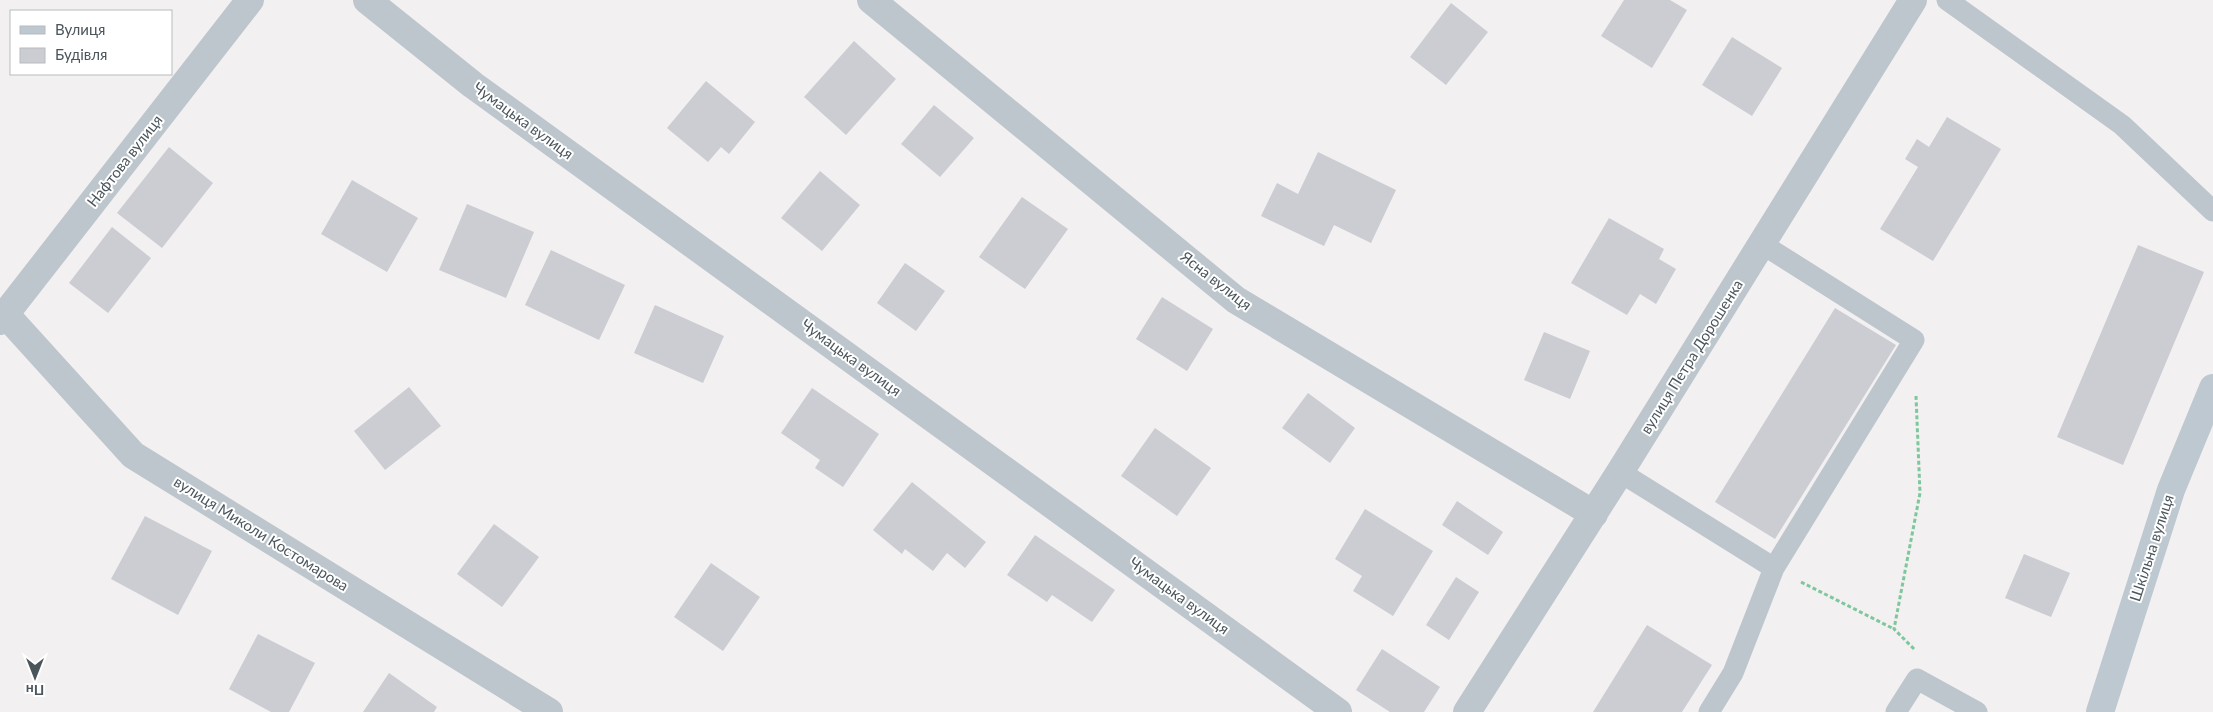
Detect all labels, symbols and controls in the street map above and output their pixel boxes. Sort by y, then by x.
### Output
legend [10,10,172,75]
text: Вулиця [55,20,105,38]
text: Будівля [55,45,107,63]
street label: Чумацька вулиця [470,78,577,162]
street label: Нафтова вулиця [83,111,166,210]
street label: Ясна вулиця [1177,246,1256,313]
street label: вулиця Петра Дорошенка [1636,276,1746,437]
street label: Чумацька вулиця [798,315,905,399]
street label: вулиця Миколи Костомарова [171,472,352,594]
street label: Шкільна вулиця [2125,492,2177,603]
street label: Чумацька вулиця [1126,553,1233,637]
north arrow [10,652,60,702]
text: Пн [26,682,44,699]

